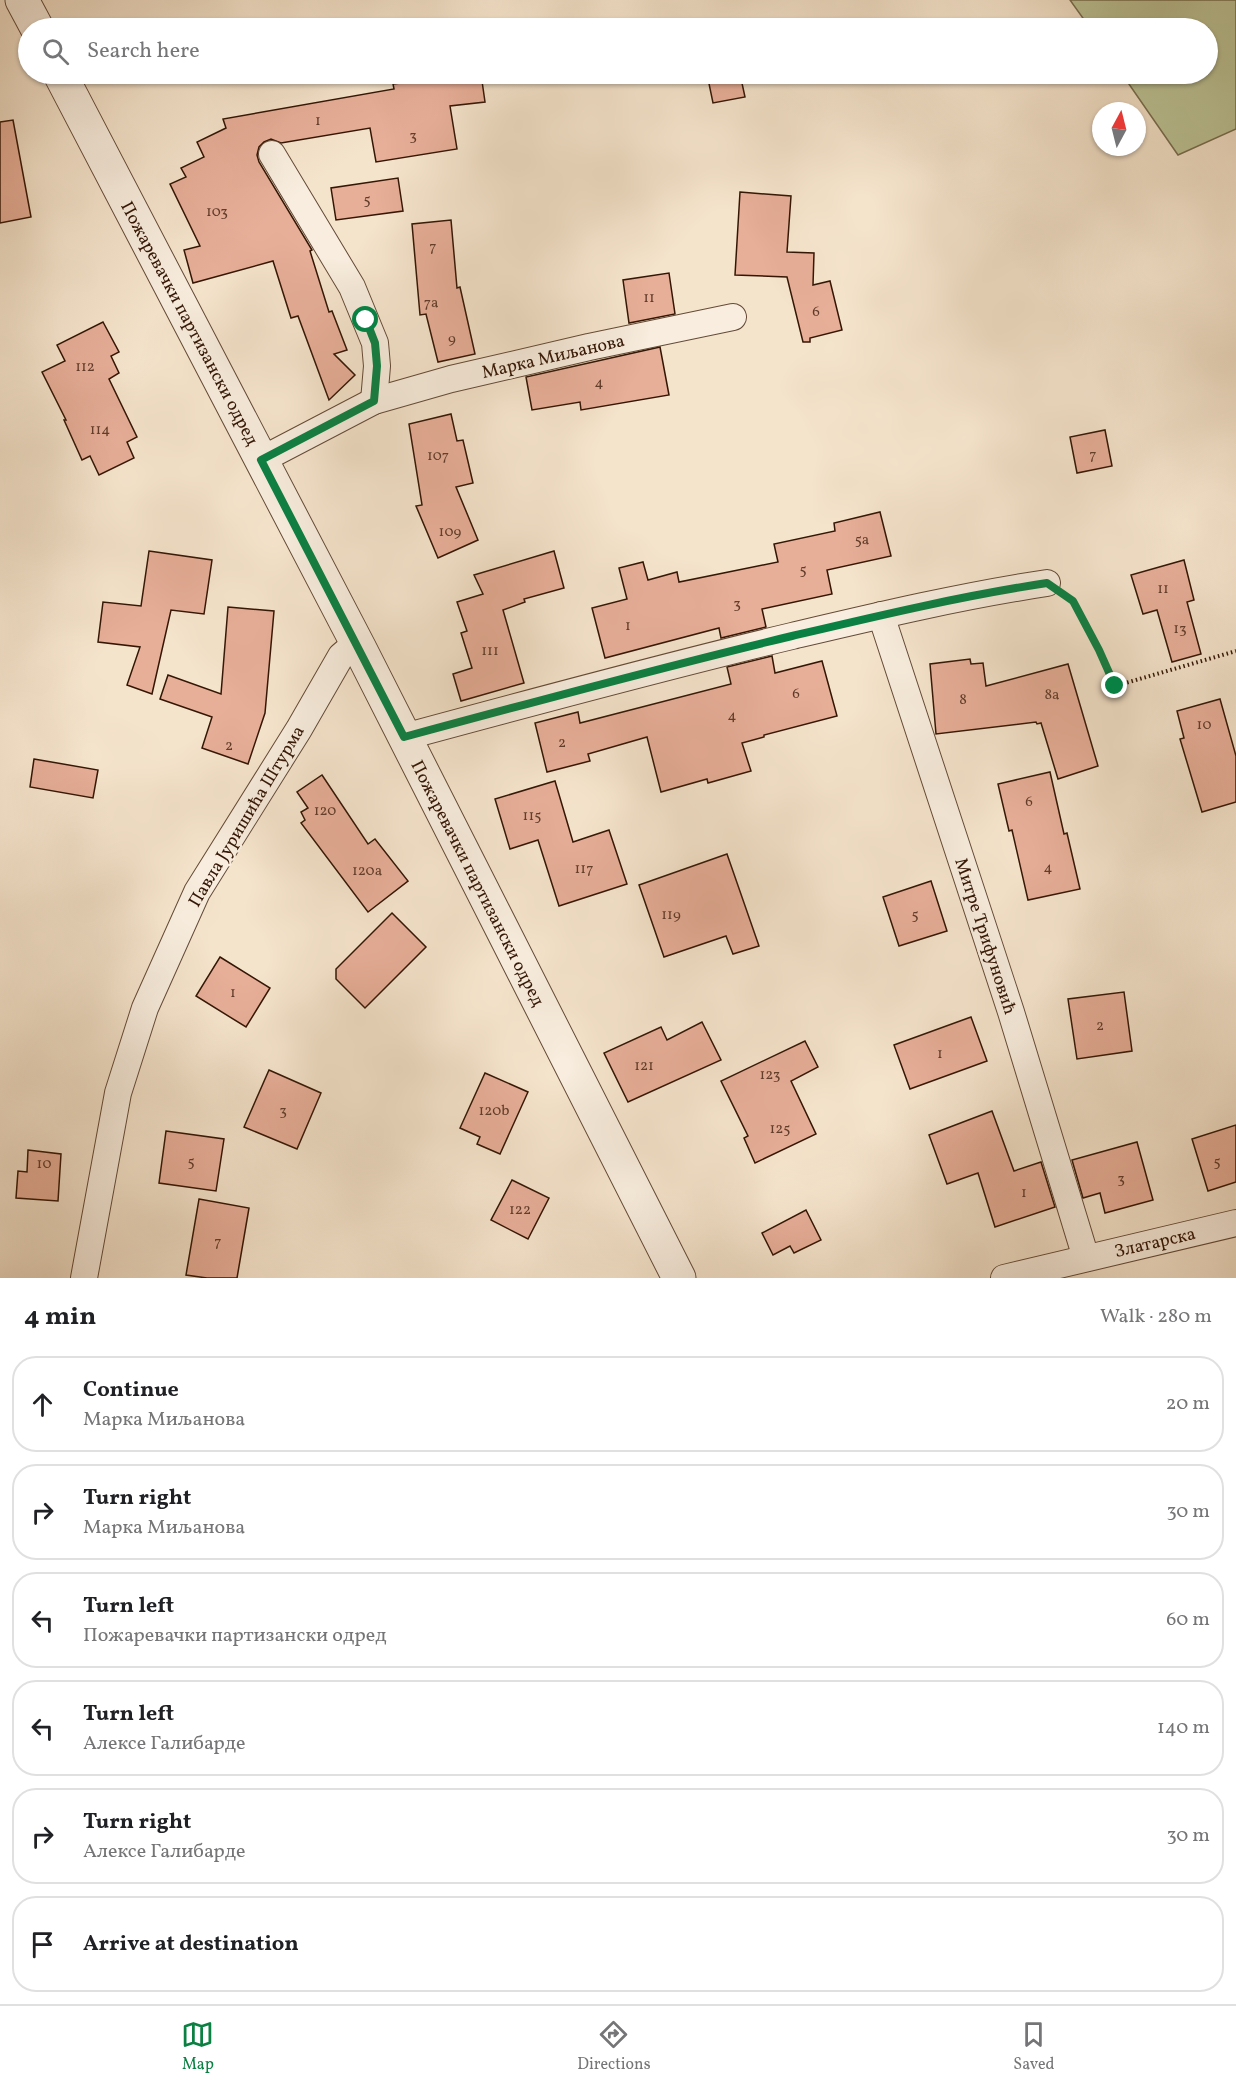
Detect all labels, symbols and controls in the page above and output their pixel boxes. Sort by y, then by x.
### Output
search box [18,18,1218,84]
icon: search [39,35,72,68]
text: Search here [87,36,200,67]
north arrow [1092,102,1146,156]
house number: 1 [315,111,321,132]
house number: 3 [409,126,417,147]
house number: 5 [363,190,371,211]
street label: Пожаревачки партизански одред [114,197,264,450]
house number: 103 [206,202,228,223]
house number: 7 [429,237,437,258]
house number: 11 [643,288,655,309]
house number: 7a [424,293,438,314]
house number: 6 [812,302,820,323]
route start [352,306,378,332]
house number: 9 [448,329,456,350]
street label: Марка Миљанова [479,329,627,386]
house number: 112 [75,357,95,378]
house number: 4 [595,373,604,394]
house number: 114 [90,420,110,441]
house number: 7 [1089,445,1097,466]
house number: 107 [427,446,449,467]
house number: 109 [439,522,462,543]
house number: 5a [855,530,869,551]
house number: 5 [799,560,807,581]
house number: 11 [1157,579,1169,600]
house number: 3 [733,594,741,615]
house number: 1 [625,616,631,637]
house number: 13 [1173,619,1187,640]
house number: 111 [481,641,499,662]
route end [1101,672,1127,698]
house number: 6 [792,684,800,705]
house number: 8a [1044,685,1060,706]
house number: 8 [959,690,967,711]
house number: 4 [728,706,737,727]
house number: 10 [1197,715,1211,736]
street label: Павла Јуришића Штурма [183,721,312,912]
house number: 2 [558,733,566,754]
house number: 2 [225,736,233,757]
street label: Пожаревачки партизански одред [404,756,550,1011]
house number: 6 [1025,792,1033,813]
house number: 120 [314,801,336,822]
house number: 115 [523,806,541,827]
street label: Митре Трифуновић [947,855,1022,1018]
house number: 4 [1044,858,1053,879]
house number: 117 [575,859,593,880]
house number: 120a [352,861,382,882]
house number: 119 [661,905,681,926]
house number: 5 [911,905,919,926]
house number: 1 [230,983,236,1004]
house number: 2 [1096,1016,1104,1037]
house number: 1 [937,1044,943,1065]
house number: 121 [634,1056,654,1077]
house number: 123 [759,1065,781,1086]
house number: 3 [279,1101,287,1122]
house number: 120b [479,1101,509,1122]
house number: 125 [769,1119,791,1140]
house number: 5 [187,1152,195,1173]
house number: 5 [1213,1152,1221,1173]
house number: 10 [37,1154,51,1175]
house number: 3 [1117,1169,1125,1190]
house number: 1 [1021,1183,1027,1204]
house number: 122 [509,1200,531,1221]
street label: Златарска [1112,1222,1198,1265]
house number: 7 [214,1232,222,1253]
text: 4 min [24,1299,96,1335]
text: Walk · 280 m [1100,1303,1212,1331]
text: Continue [83,1375,179,1406]
icon: ahead [26,1388,59,1421]
text: 20 m [1166,1390,1210,1418]
text: Марка Миљанова [83,1406,245,1434]
text: Turn right [83,1483,191,1514]
icon: right [26,1496,59,1529]
text: 30 m [1166,1498,1210,1526]
text: Марка Миљанова [83,1514,245,1542]
text: Turn left [83,1591,174,1622]
icon: left [26,1604,59,1637]
text: 60 m [1166,1606,1210,1634]
text: Пожаревачки партизански одред [83,1622,387,1650]
text: Turn left [83,1699,174,1730]
icon: left [26,1712,59,1745]
text: 140 m [1157,1714,1210,1742]
text: Алексе Галибарде [83,1730,246,1758]
text: Turn right [83,1807,191,1838]
icon: right [26,1820,59,1853]
text: 30 m [1166,1822,1210,1850]
text: Алексе Галибарде [83,1838,246,1866]
icon: arrive [26,1928,59,1961]
text: Arrive at destination [83,1929,299,1960]
tab: Map [181,2018,214,2076]
tab: Directions [577,2018,651,2076]
tab: Saved [1013,2018,1055,2076]

